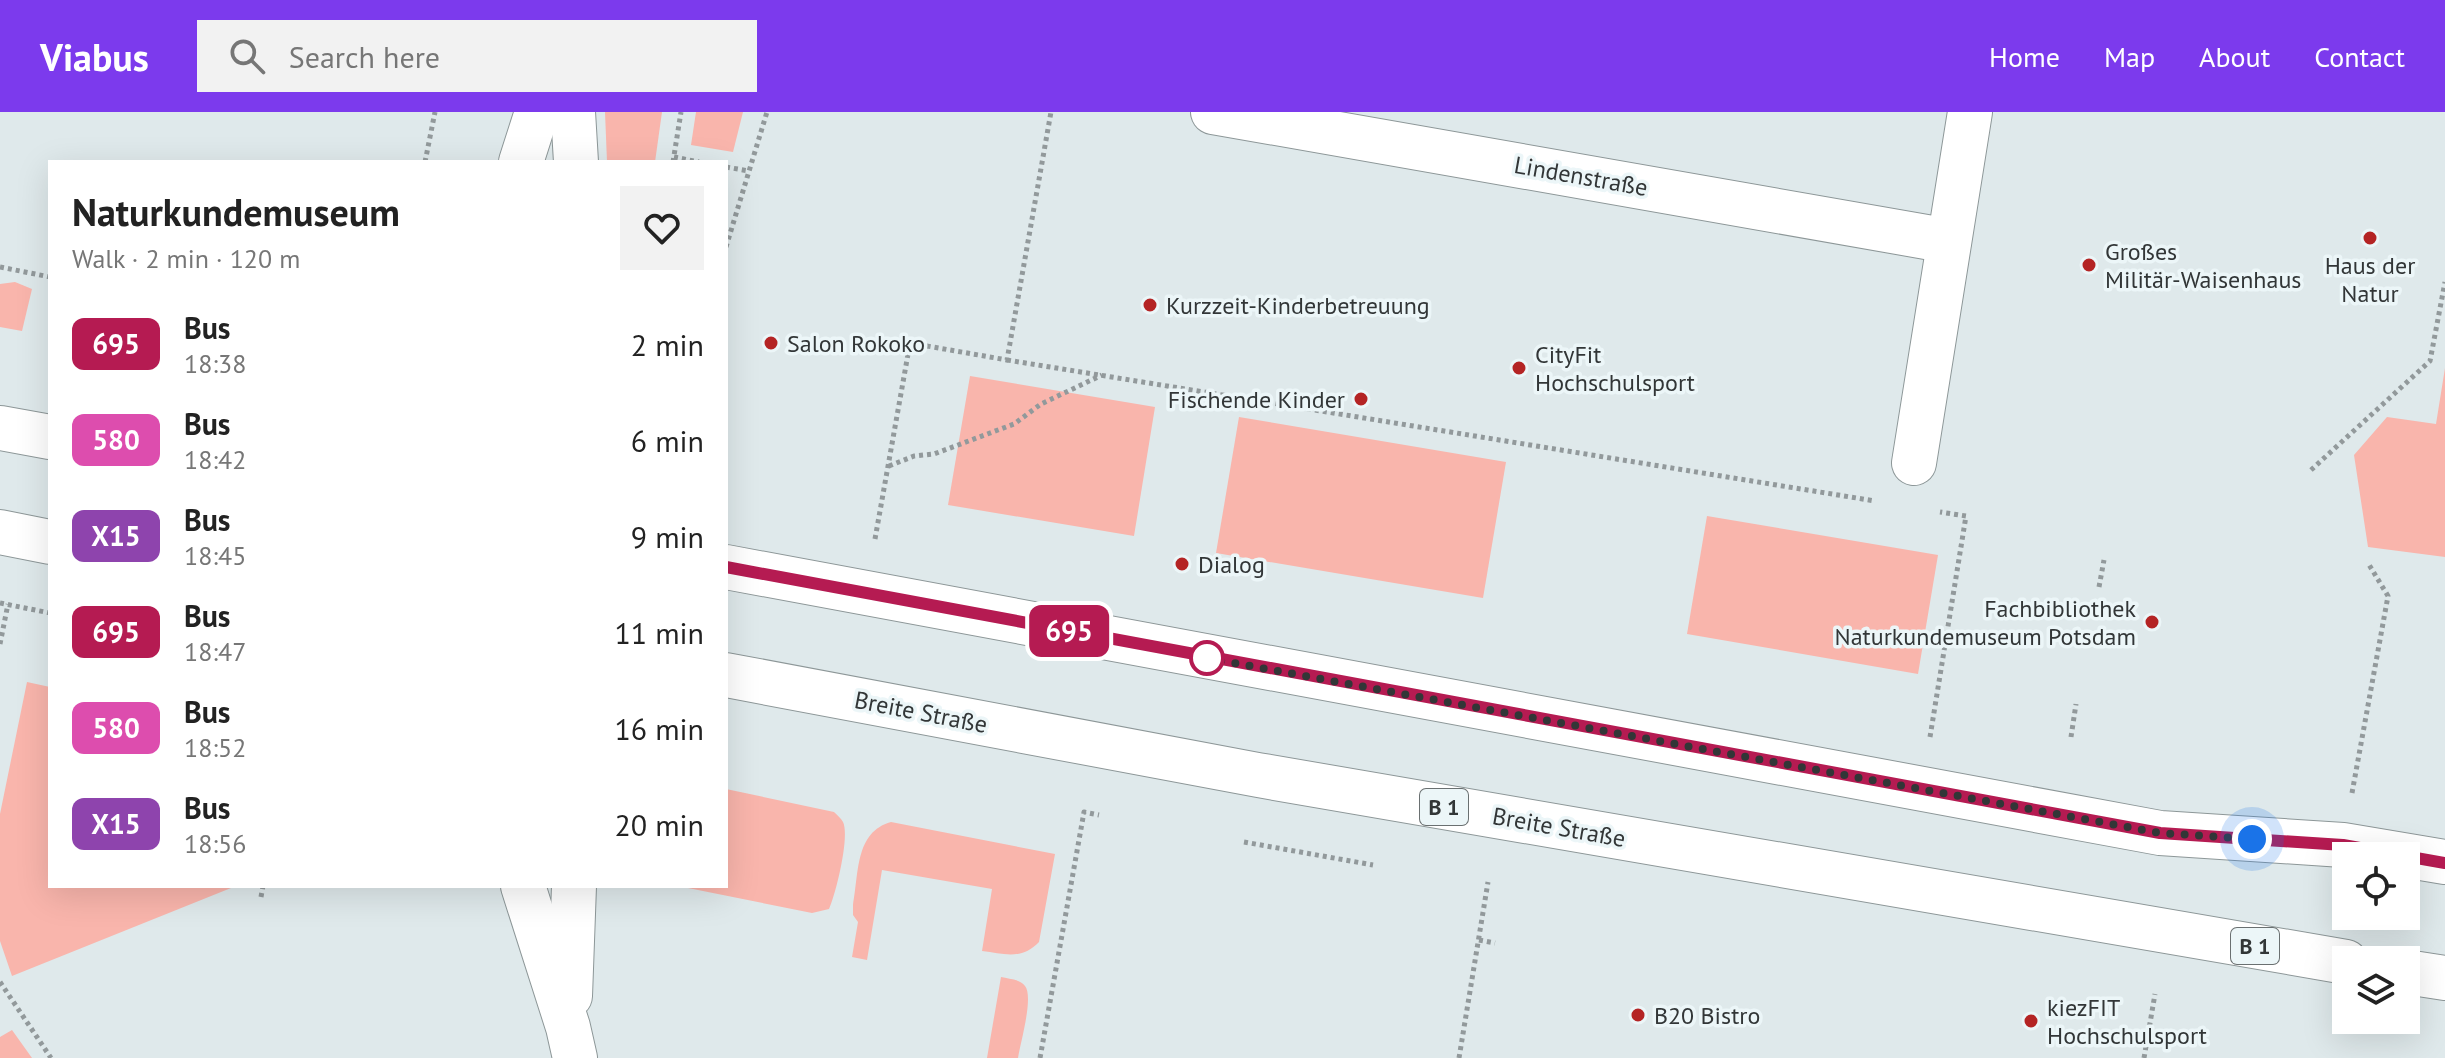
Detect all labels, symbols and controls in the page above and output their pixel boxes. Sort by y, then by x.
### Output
search box [197,20,757,92]
text: Viabus [40,32,149,81]
icon: search [225,34,269,78]
text: Search here [289,37,440,76]
text: Home [1989,38,2060,75]
text: Map [2104,38,2155,75]
text: About [2199,38,2270,75]
text: Contact [2314,38,2405,75]
street label: Lindenstraße [1512,149,1650,203]
button: heart [620,186,704,270]
text: Naturkundemuseum [72,187,400,236]
marker: Haus der Natur [2361,229,2379,247]
place label: Großes Militär-Waisenhaus [2105,236,2301,295]
text: Walk · 2 min · 120 m [72,242,300,275]
place label: Haus der Natur [2325,250,2415,309]
marker: Großes Militär-Waisenhaus [2080,256,2098,274]
place label: Kurzzeit-Kinderbetreuung [1166,290,1430,321]
marker: Kurzzeit-Kinderbetreuung [1141,296,1159,314]
text: Bus [184,308,231,347]
text: 695 [92,325,140,362]
text: 2 min [631,325,704,364]
place label: Salon Rokoko [787,328,925,359]
marker: Salon Rokoko [762,334,780,352]
place label: CityFit Hochschulsport [1535,339,1695,398]
text: 18:38 [184,347,246,380]
marker: CityFit Hochschulsport [1510,359,1528,377]
place label: Fischende Kinder [1168,384,1345,415]
marker: Fischende Kinder [1352,390,1370,408]
text: Bus [184,404,231,443]
text: 580 [92,421,140,458]
text: 6 min [631,421,704,460]
text: 18:42 [184,443,246,476]
text: Bus [184,500,231,539]
text: X15 [91,517,141,554]
text: 9 min [631,517,704,556]
text: 18:45 [184,539,246,572]
place label: Dialog [1198,549,1265,580]
marker: Dialog [1173,555,1191,573]
place label: Fachbibliothek Naturkundemuseum Potsdam [1835,593,2137,652]
text: Bus [184,596,231,635]
line badge: 695 [1023,605,1115,657]
text: 695 [1045,612,1093,649]
text: 695 [92,613,140,650]
text: 11 min [614,613,704,652]
marker: Fachbibliothek Naturkundemuseum Potsdam [2143,613,2161,631]
text: 18:47 [184,635,246,668]
unlabelled marker [1190,641,1224,675]
street label: Breite Straße [852,684,990,740]
text: Bus [184,692,231,731]
text: 580 [92,709,140,746]
text: 16 min [614,709,704,748]
text: 18:52 [184,731,246,764]
text: Bus [184,788,231,827]
road number: B 1 [1420,789,1468,825]
street label: Breite Straße [1490,800,1628,854]
text: X15 [91,805,141,842]
text: 20 min [614,805,704,844]
your location [2232,819,2272,859]
text: 18:56 [184,827,246,860]
map controls [2332,842,2420,1034]
button: locate [2332,842,2420,930]
road number: B 1 [2231,928,2279,964]
button: layers [2332,946,2420,1034]
place label: kiezFIT Hochschulsport [2047,992,2207,1051]
place label: B20 Bistro [1654,1000,1760,1031]
marker: B20 Bistro [1629,1006,1647,1024]
marker: kiezFIT Hochschulsport [2022,1012,2040,1030]

